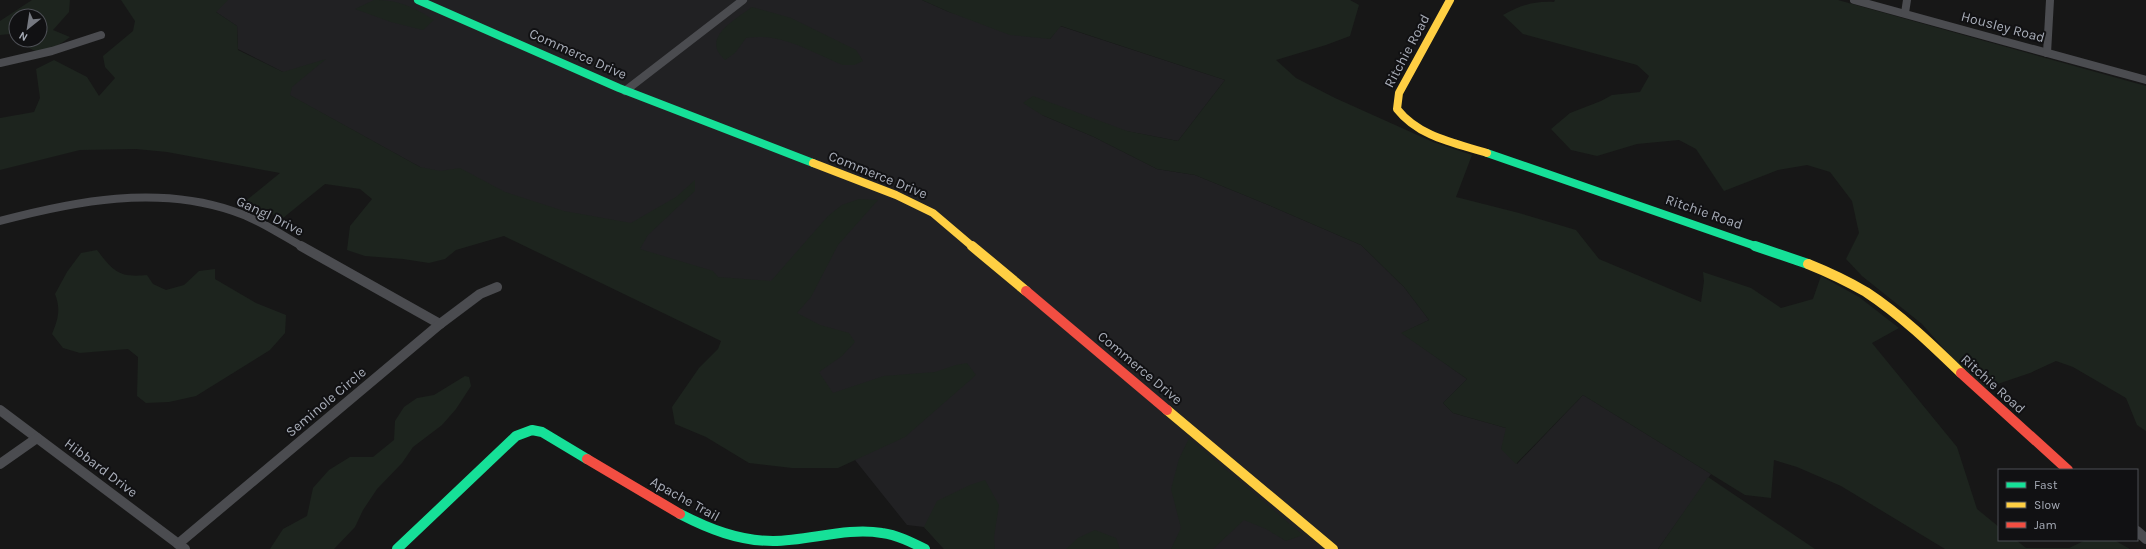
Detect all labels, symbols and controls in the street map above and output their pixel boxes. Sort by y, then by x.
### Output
north arrow [8,8,48,48]
street label: Housley Road [1959,8,2047,46]
street label: Ritchie Road [1381,11,1433,91]
street label: Commerce Drive [527,25,629,83]
text: N [17,29,30,44]
street label: Commerce Drive [826,147,930,203]
street label: Ritchie Road [1663,191,1745,233]
street label: Gangl Drive [233,192,307,240]
street label: Commerce Drive [1094,328,1186,408]
street label: Ritchie Road [1957,351,2029,417]
street label: Seminole Circle [282,363,370,441]
street label: Hibbard Drive [61,435,141,501]
legend [1998,469,2138,541]
street label: Apache Trail [647,473,723,525]
text: Fast [2034,478,2058,492]
text: Slow [2034,498,2060,512]
text: Jam [2034,518,2057,532]

